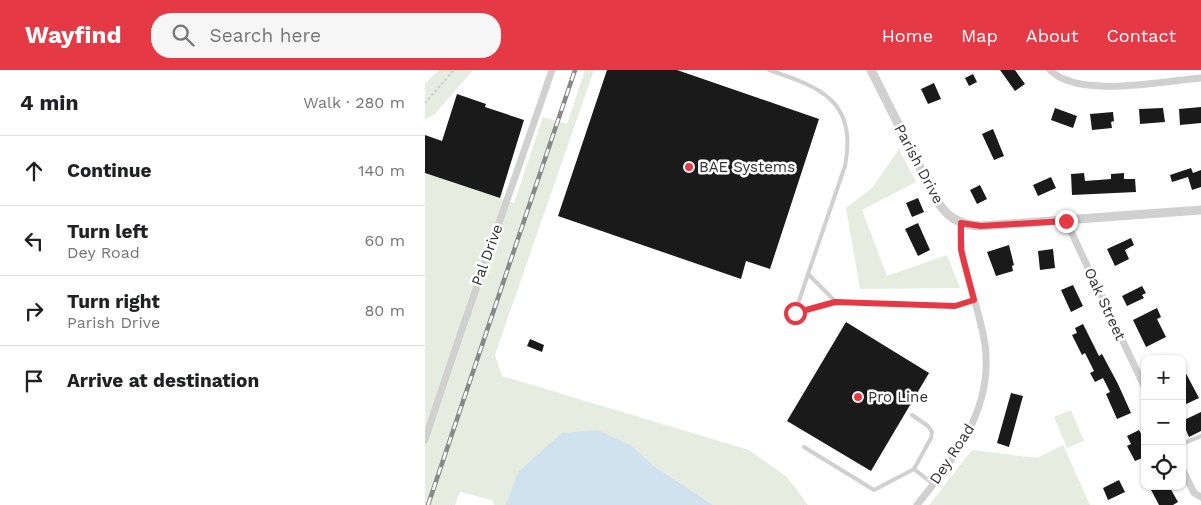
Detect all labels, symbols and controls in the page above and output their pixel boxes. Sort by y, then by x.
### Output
search box [151,13,501,58]
text: Wayfind [25,21,121,49]
icon: search [169,21,197,49]
text: Search here [209,24,321,47]
text: Home [882,25,933,46]
text: Map [961,25,998,46]
text: About [1026,25,1078,46]
text: Contact [1106,25,1176,46]
text: 4 min [20,90,78,115]
text: Walk · 280 m [303,93,405,112]
street label: Parish Drive [891,121,947,207]
icon: ahead [20,157,48,185]
place label: BAE Systems [699,158,795,176]
text: Continue [67,159,151,182]
text: 140 m [358,161,405,180]
marker: BAE Systems [683,161,695,173]
route end [1055,210,1078,233]
text: Turn left [67,220,148,243]
street label: Pal Drive [468,222,506,288]
icon: left [20,227,48,255]
text: 60 m [365,231,405,250]
text: Dey Road [67,243,140,262]
street label: Oak Street [1080,265,1130,344]
text: Turn right [67,290,160,313]
icon: right [20,297,48,325]
text: 80 m [364,301,405,320]
route start [784,302,807,325]
text: Parish Drive [67,313,160,332]
map controls [1141,355,1186,490]
button: + [1141,355,1186,400]
icon: arrive [20,367,48,395]
text: Arrive at destination [67,369,259,392]
place label: Pro Line [868,388,928,406]
marker: Pro Line [852,391,864,403]
button: − [1141,400,1186,445]
street label: Dey Road [926,420,978,488]
button: locate [1141,445,1186,490]

